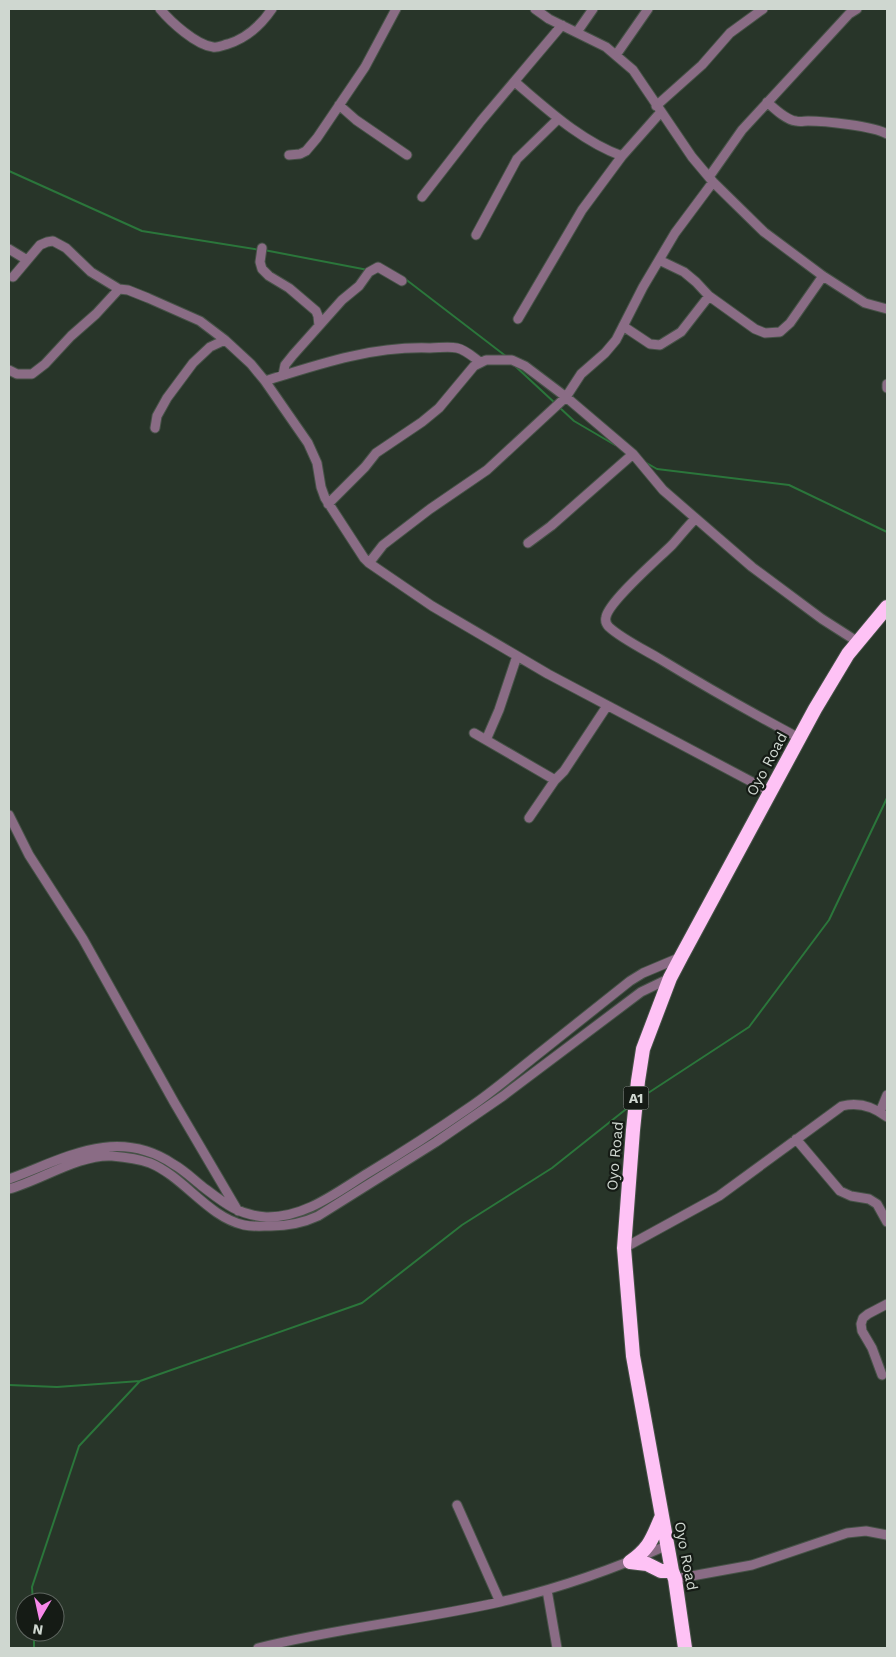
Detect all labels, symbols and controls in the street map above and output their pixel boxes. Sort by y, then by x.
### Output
street label: Oyo Road [743,729,791,799]
road number: A1 [624,1086,648,1110]
street label: Oyo Road [603,1121,627,1191]
street label: Oyo Road [671,1520,701,1592]
north arrow [15,1592,65,1642]
text: N [32,1621,44,1639]

